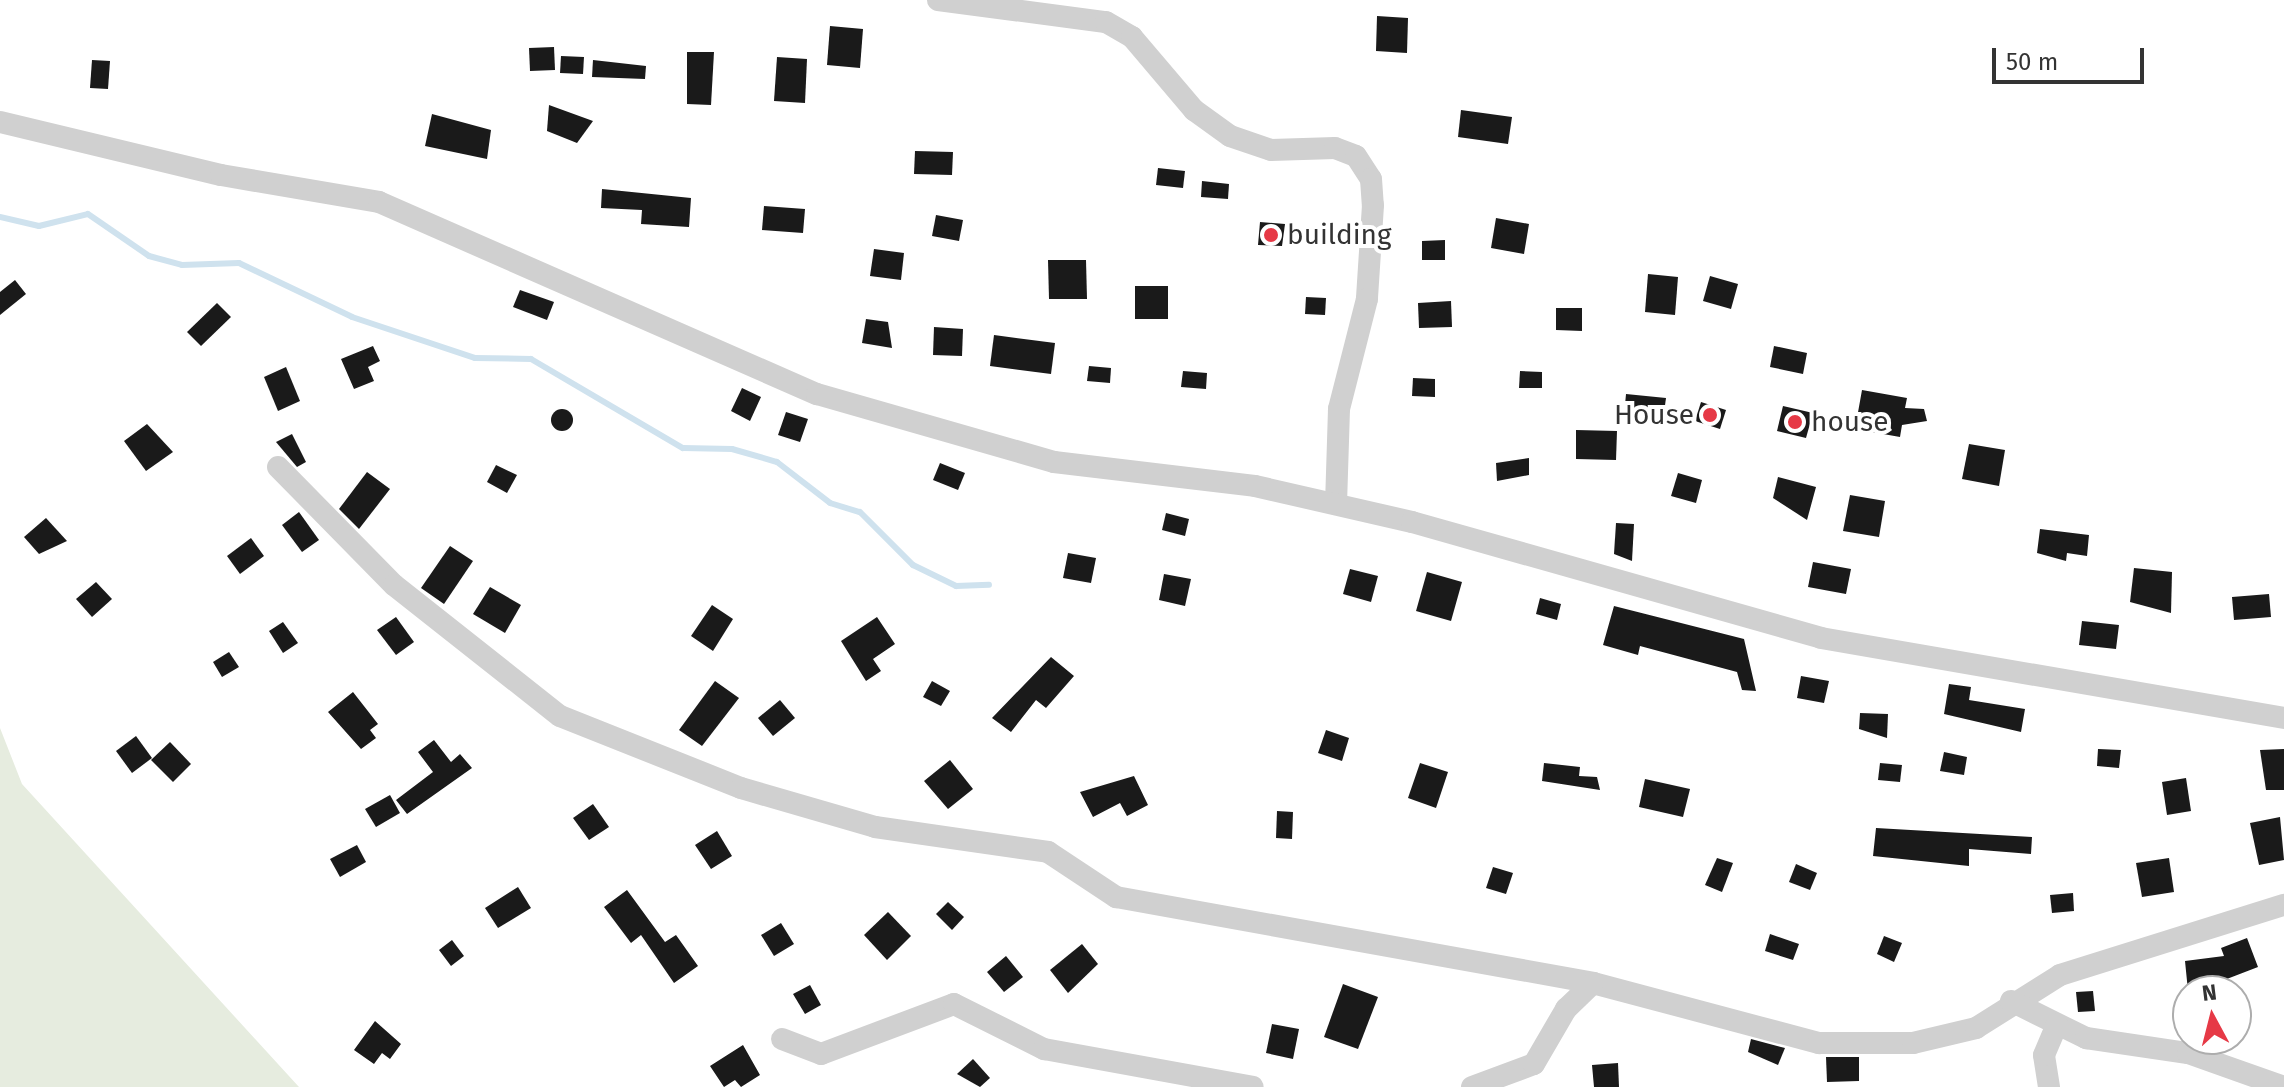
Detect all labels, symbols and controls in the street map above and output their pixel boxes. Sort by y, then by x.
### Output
scale bar [1996,32,2148,82]
text: 50 m [2006,48,2058,76]
place label: building [1287,218,1391,252]
marker: building [1262,226,1280,244]
place label: House [1614,398,1694,432]
place label: house [1811,405,1888,439]
marker: House [1701,406,1719,424]
marker: house [1786,413,1804,431]
north arrow [2172,975,2252,1055]
text: N [2200,978,2218,1007]

